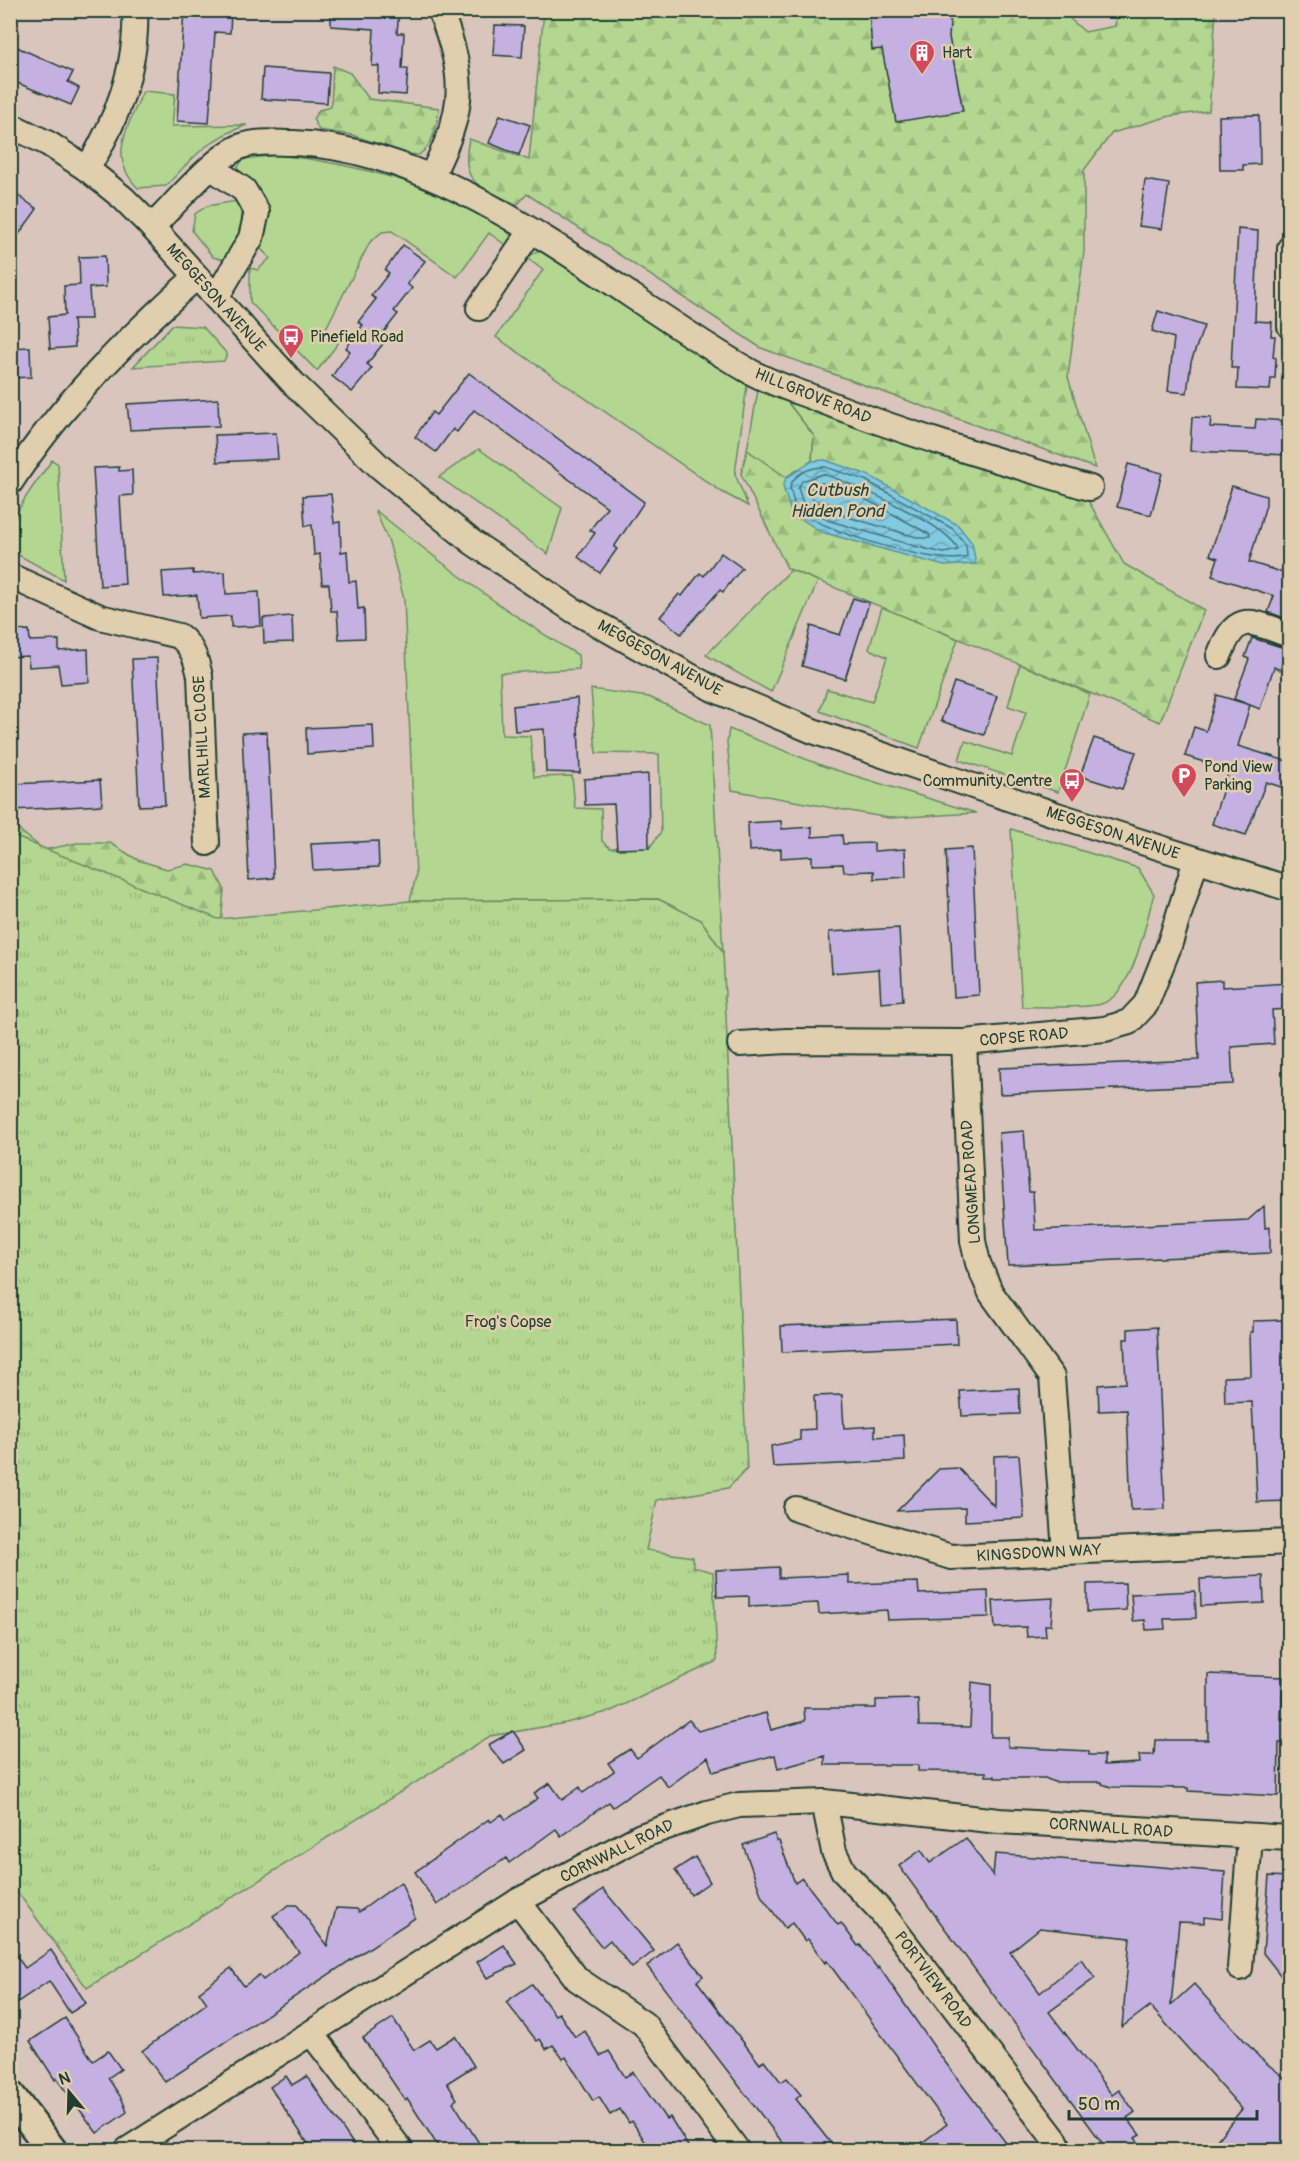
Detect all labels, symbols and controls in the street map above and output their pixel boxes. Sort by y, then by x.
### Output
building icon: Hart [907,38,937,76]
place label: Hart [942,43,972,63]
street label: MEGGESON AVENUE [162,240,270,356]
bus stop icon: Pinefield Road [276,322,306,360]
place label: Pinefield Road [310,327,404,347]
street label: HILLGROVE ROAD [752,364,874,428]
water label: Cutbush Hidden Pond [790,479,886,523]
street label: MEGGESON AVENUE [594,615,726,701]
street label: MARLHILL CLOSE [189,675,215,799]
place label: Pond View Parking [1204,757,1273,795]
parking icon: Pond View Parking [1169,761,1199,799]
bus stop icon: Community Centre [1057,766,1087,804]
place label: Community Centre [923,771,1052,791]
street label: MEGGESON AVENUE [1044,802,1182,864]
street label: COPSE ROAD [979,1023,1069,1051]
street label: LONGMEAD ROAD [957,1119,985,1245]
park label: Frog's Copse [465,1312,551,1332]
street label: KINGSDOWN WAY [976,1540,1102,1566]
street label: CORNWALL ROAD [1048,1814,1174,1842]
street label: CORNWALL ROAD [557,1815,677,1887]
street label: PORTVIEW ROAD [890,1927,976,2033]
north arrow [39,2062,99,2122]
text: N [56,2067,73,2090]
scale bar [1069,2083,1256,2121]
text: 50 m [1078,2093,1120,2116]

